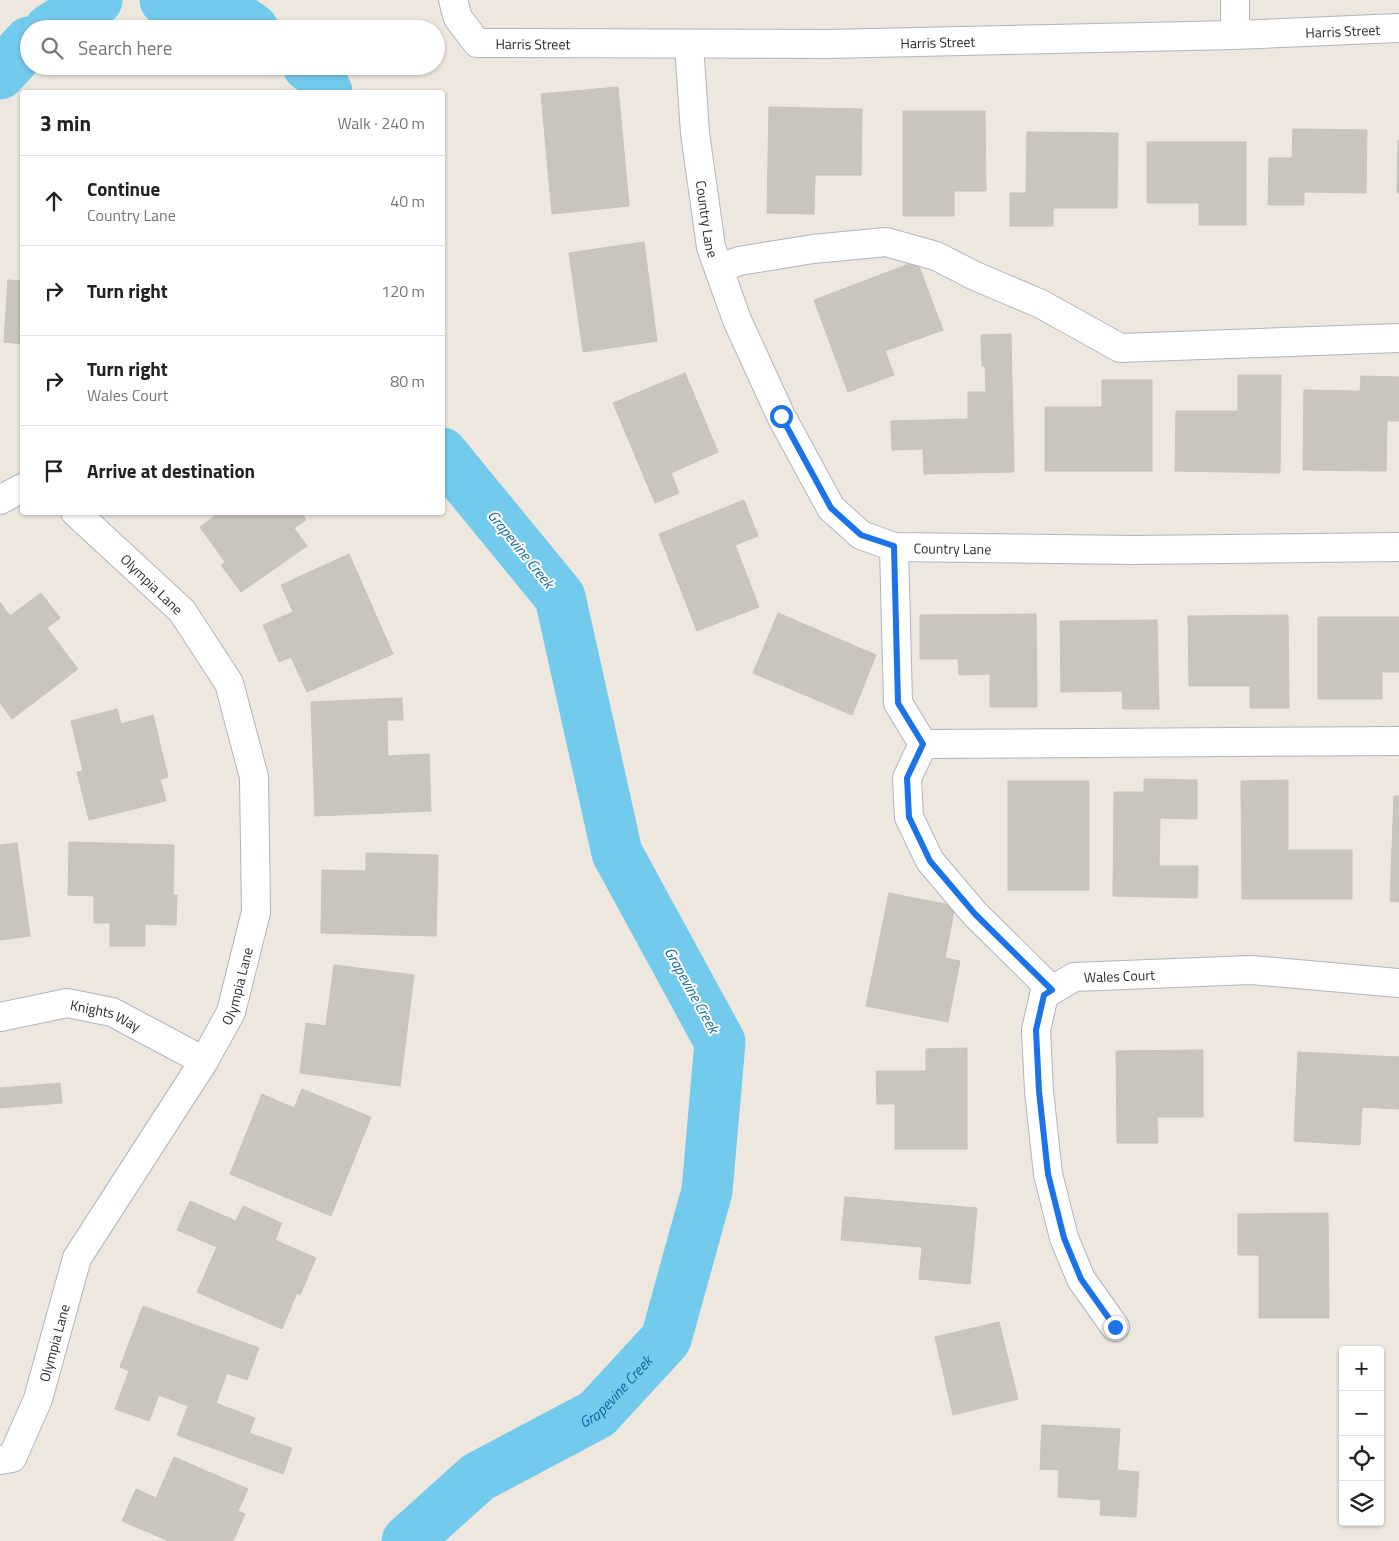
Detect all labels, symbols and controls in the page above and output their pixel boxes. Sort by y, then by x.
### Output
street label: Harris Street [1305,18,1381,42]
search box [20,20,445,75]
street label: Harris Street [900,30,976,53]
text: Search here [78,33,172,62]
street label: Harris Street [495,33,571,54]
icon: search [38,34,66,62]
text: 3 min [40,107,91,139]
text: Walk · 240 m [337,111,425,135]
text: Continue [87,174,160,203]
street label: Country Lane [691,179,724,260]
icon: ahead [40,187,68,215]
text: 40 m [390,189,425,213]
text: Country Lane [87,203,176,227]
text: Turn right [87,276,168,305]
icon: right [40,277,68,305]
text: 120 m [381,279,425,303]
text: Turn right [87,354,168,383]
icon: right [40,367,68,395]
text: 80 m [390,369,425,393]
text: Wales Court [87,383,168,407]
route start [770,405,793,428]
text: Arrive at destination [87,456,255,485]
icon: arrive [40,457,68,485]
water label: Grapevine Creek [482,505,561,595]
street label: Country Lane [913,537,991,559]
street label: Olympia Lane [116,549,188,619]
water label: Grapevine Creek [659,943,726,1039]
street label: Olympia Lane [215,945,257,1029]
street label: Wales Court [1083,963,1155,987]
street label: Knights Way [69,993,145,1036]
street label: Olympia Lane [33,1301,74,1384]
route end [1104,1316,1127,1339]
map controls [1339,1346,1384,1526]
button: + [1339,1346,1384,1391]
water label: Grapevine Creek [575,1348,659,1433]
button: − [1339,1391,1384,1436]
button: locate [1339,1436,1384,1481]
button: layers [1339,1481,1384,1526]

